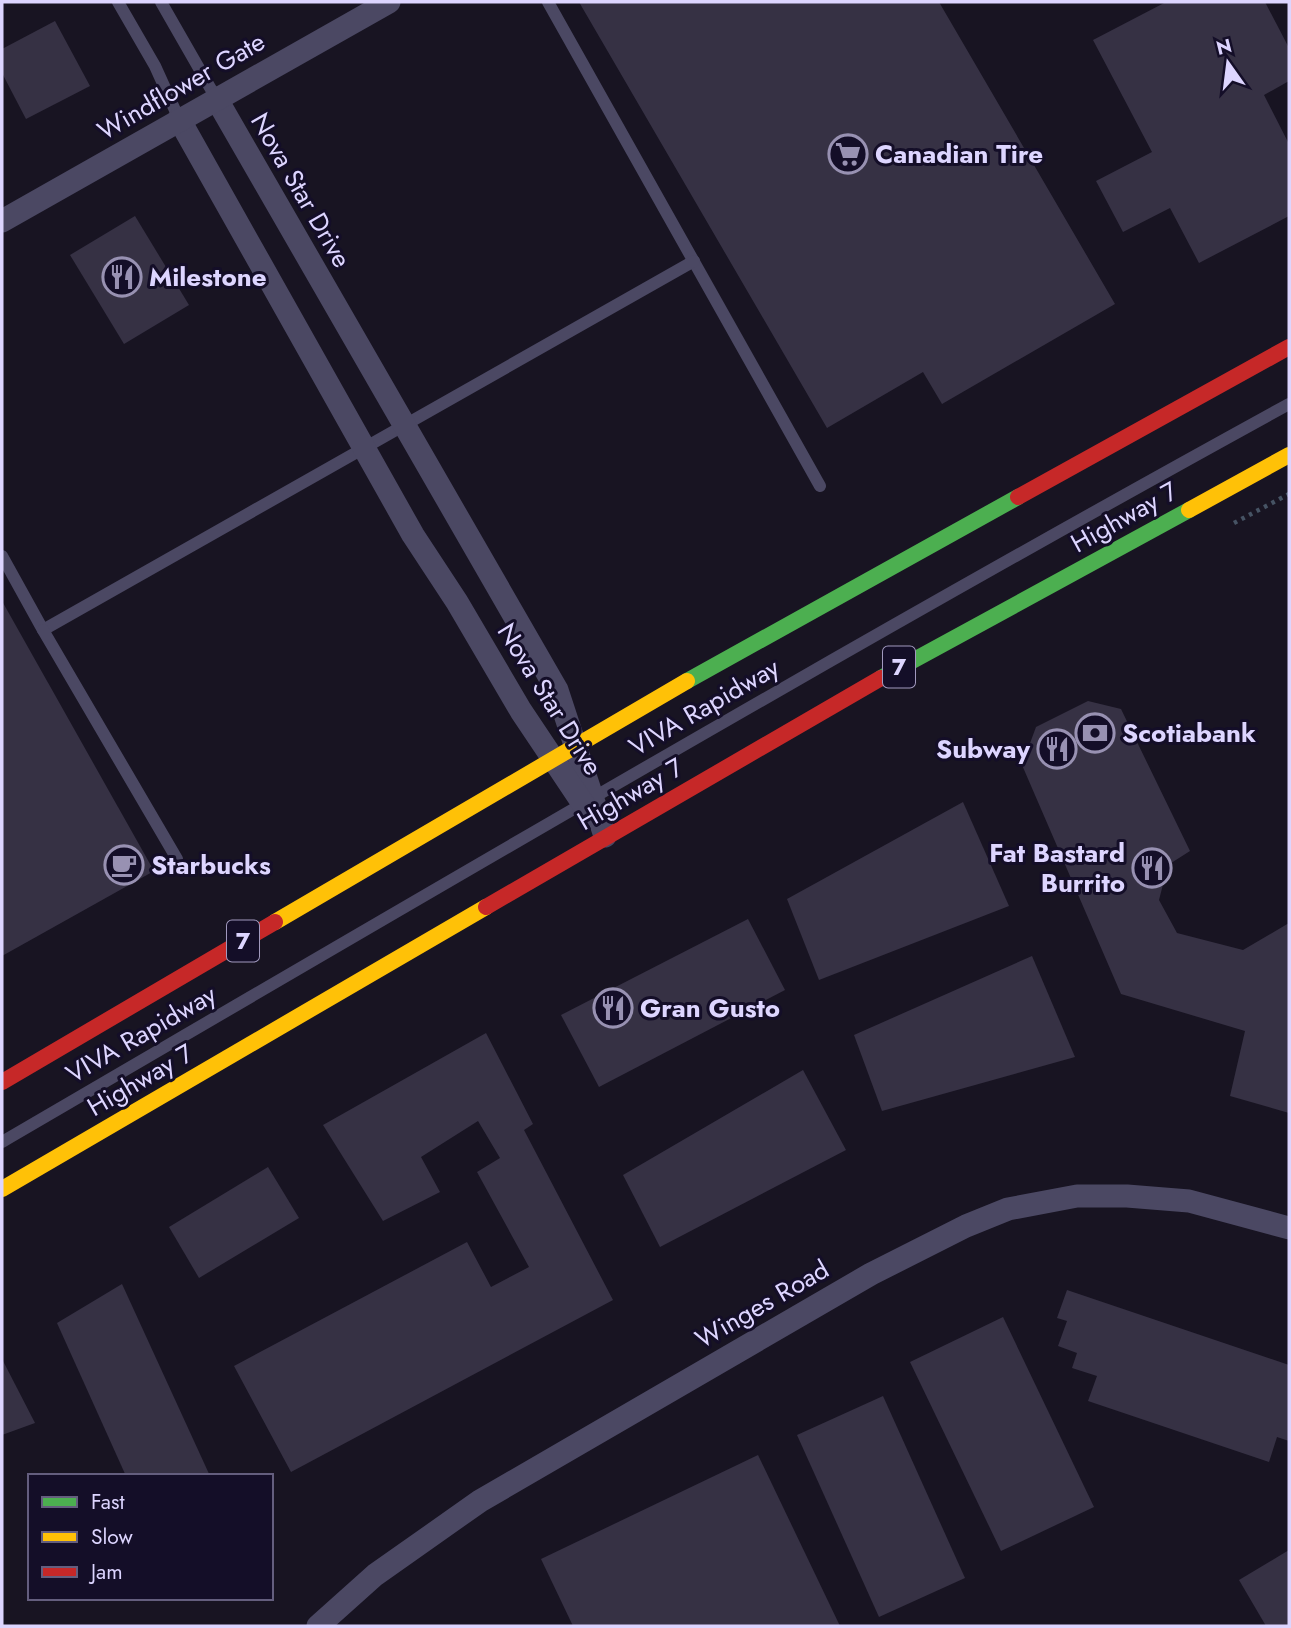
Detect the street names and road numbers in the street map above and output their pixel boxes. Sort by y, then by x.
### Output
street label: Windflower Gate [90,23,272,149]
street label: Nova Star Drive [241,105,361,275]
street label: Highway 7 [1064,472,1185,562]
street label: Nova Star Drive [488,615,612,783]
road number: 7 [883,646,915,688]
street label: VIVA Rapidway [622,648,787,765]
street label: Highway 7 [570,748,690,840]
road number: 7 [227,920,259,961]
street label: VIVA Rapidway [59,975,224,1092]
street label: Highway 7 [80,1034,200,1126]
street label: Winges Road [688,1250,836,1358]

